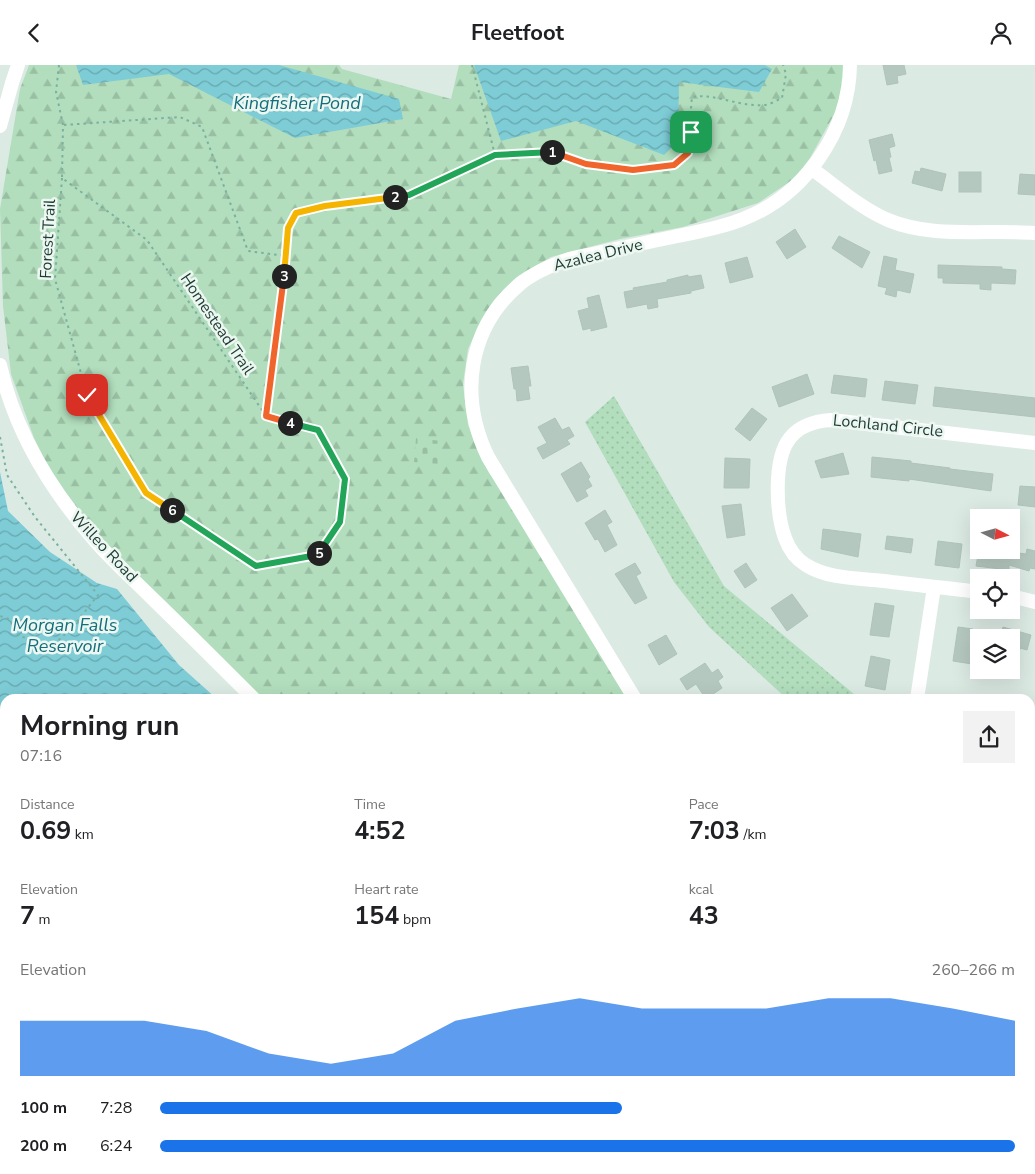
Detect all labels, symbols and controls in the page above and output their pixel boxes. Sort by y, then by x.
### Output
text: Fleetfoot [471,18,564,48]
icon: back [20,19,48,47]
icon: person [987,19,1015,47]
water label: Kingfisher Pond [233,91,361,115]
pin [670,111,712,153]
icon: arrive [677,118,705,146]
pin: 1 [540,139,564,165]
text: 1 [548,143,557,162]
pin: 2 [382,185,408,209]
text: 2 [391,188,400,207]
street label: Forest Trail [35,198,61,279]
street label: Azalea Drive [551,233,645,277]
pin: 3 [272,263,296,289]
text: 3 [280,267,289,286]
street label: Homestead Trail [175,269,259,379]
pin [66,374,108,416]
icon: check [73,381,101,409]
street label: Lochland Circle [832,409,944,443]
pin: 4 [278,411,302,435]
text: 4 [286,414,295,433]
pin: 6 [160,497,184,523]
text: 6 [168,501,177,520]
street label: Willeo Road [65,507,143,587]
north arrow [970,509,1020,559]
map controls [970,509,1020,679]
pin: 5 [306,541,332,565]
text: 5 [315,544,324,563]
button: locate [970,569,1020,619]
water label: Morgan Falls Reservoir [13,613,117,658]
button: layers [970,629,1020,679]
text: Morning run [20,707,179,745]
button: share [963,711,1015,763]
text: 07:16 [20,745,62,767]
text: Distance [20,795,74,814]
text: Time [354,795,385,814]
text: Pace [689,795,718,814]
text: 0.69 [20,814,71,848]
text: 4:52 [354,814,406,848]
text: 7:03 [689,814,740,848]
text: km [71,825,94,844]
text: /km [740,825,766,844]
text: Elevation [20,880,78,899]
text: Heart rate [354,880,418,899]
text: kcal [689,880,713,899]
text: 7 [20,899,35,933]
text: 154 [354,899,399,933]
text: 43 [689,899,719,933]
text: m [35,910,51,929]
text: bpm [399,910,431,929]
text: Elevation [20,959,86,981]
text: 260–266 m [932,959,1015,981]
text: 100 m [20,1097,67,1119]
text: 7:28 [100,1097,132,1119]
text: 200 m [20,1135,67,1157]
text: 6:24 [100,1135,132,1157]

